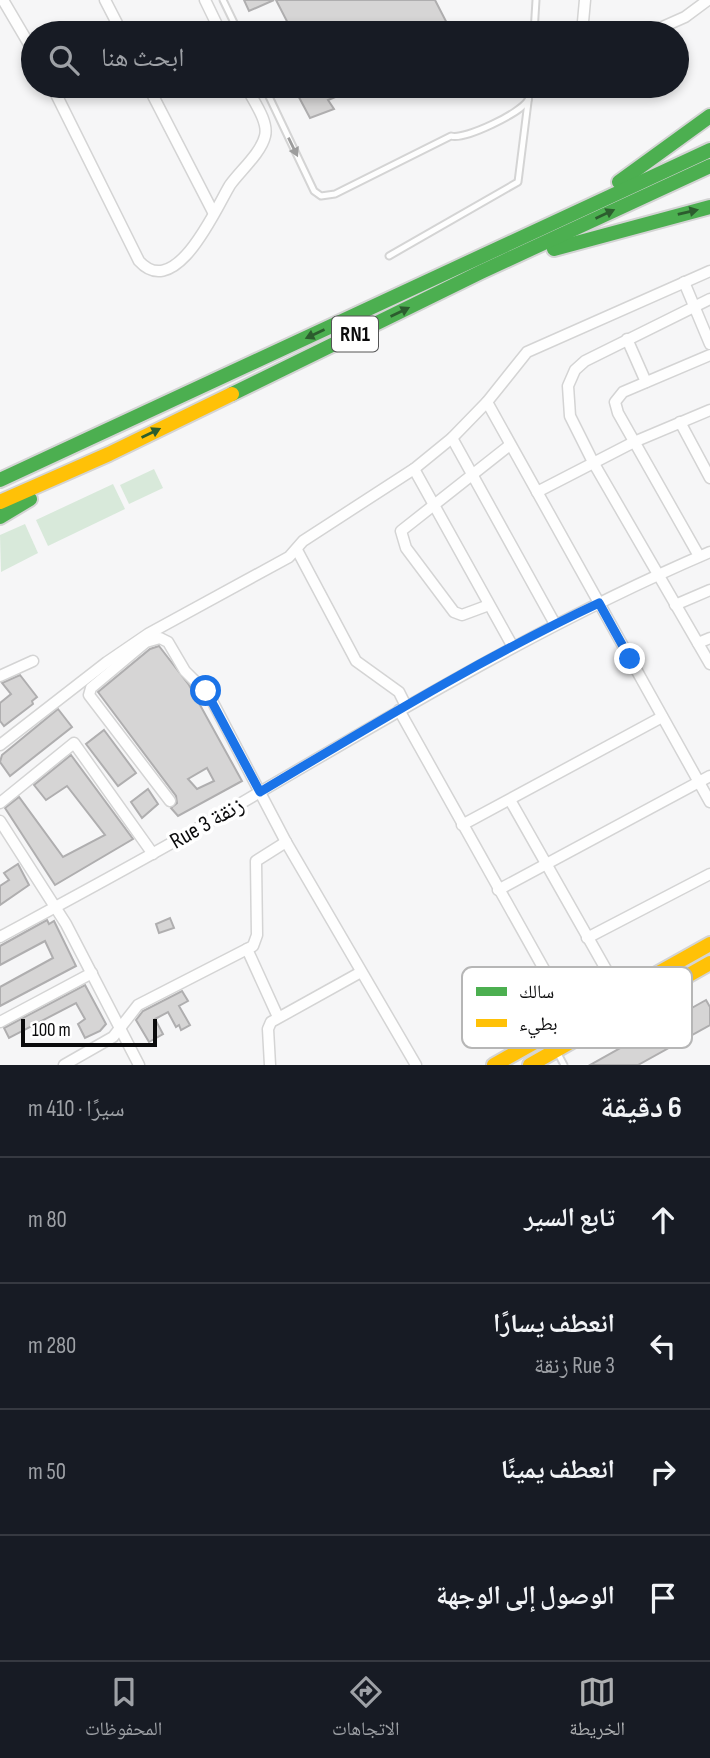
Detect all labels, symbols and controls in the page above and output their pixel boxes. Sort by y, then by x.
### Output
search box [21,21,689,98]
icon: search [45,41,83,79]
text: ابحث هنا [101,43,184,74]
one-way arrow [288,137,299,157]
one-way arrow [677,206,699,217]
one-way arrow [595,208,616,219]
one-way arrow [390,306,410,317]
road number: RN1 [332,316,378,352]
one-way arrow [305,328,325,339]
one-way arrow [141,428,161,439]
route end [614,643,645,674]
route start [190,675,221,706]
street label: Rue 3 زنقة [165,791,249,855]
legend [462,967,692,1048]
text: سالك [519,981,554,1004]
text: بطيء [519,1013,558,1039]
scale bar [21,1016,158,1048]
text: 100 m [32,1019,71,1042]
text: 6 دقيقة [600,1090,682,1126]
text: سيرًا · 410 m [28,1095,125,1123]
icon: ahead [644,1201,682,1239]
text: تابع السير [524,1203,615,1234]
text: 80 m [28,1206,67,1234]
text: انعطف يسارًا [493,1309,615,1340]
icon: left [644,1327,682,1365]
text: 280 m [28,1332,76,1360]
text: Rue 3 زنقة [534,1352,615,1380]
icon: right [644,1453,682,1491]
text: انعطف يمينًا [501,1455,615,1486]
text: 50 m [28,1458,66,1486]
icon: arrive [644,1579,682,1617]
text: الوصول إلى الوجهة [436,1581,615,1612]
tab: المحفوظات [85,1673,162,1747]
tab: الاتجاهات [332,1673,399,1747]
tab: الخريطة [569,1673,625,1747]

